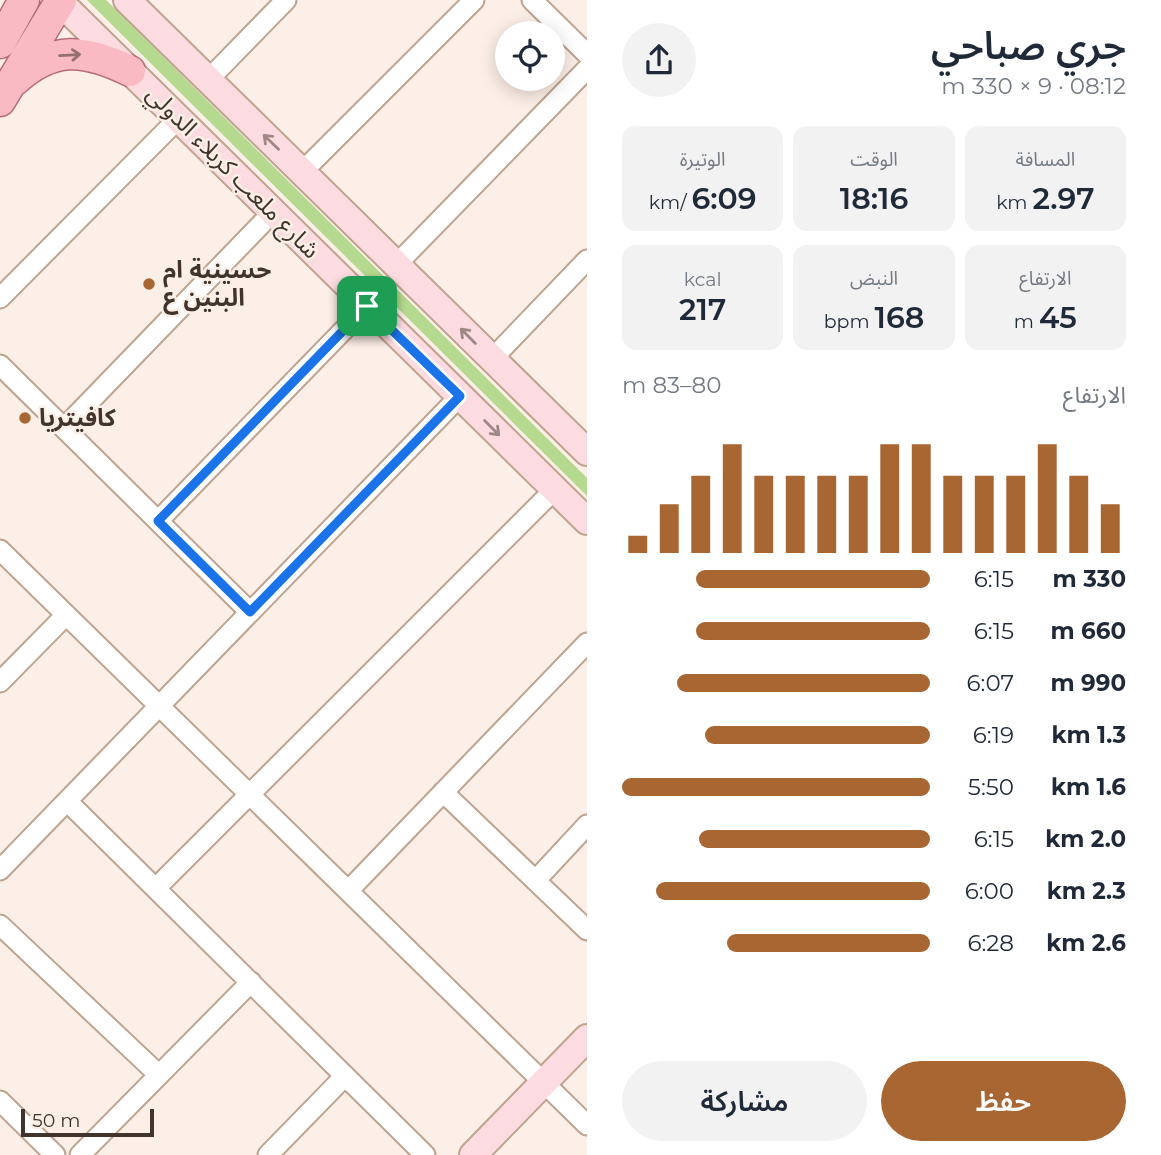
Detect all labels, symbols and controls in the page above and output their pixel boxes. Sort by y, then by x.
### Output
map controls [495,21,565,91]
button: locate [495,21,565,91]
text: جري صباحي [931,22,1126,69]
button: share [622,23,696,97]
one-way arrow [58,48,81,61]
text: 08:12 · 9 × 330 m [941,72,1126,100]
street label: شارع ملعب كربلاء الدولي [138,79,326,267]
one-way arrow [263,133,280,150]
text: الوتيرة [680,148,726,171]
text: الوقت [850,148,898,171]
text: المسافة [1015,148,1075,171]
text: 6:09 [691,180,757,217]
text: 18:16 [840,180,908,217]
text: 2.97 [1033,180,1095,217]
text: /km [649,191,691,214]
text: km [996,191,1033,214]
place label: حسينية ام البنين ع [163,255,271,315]
text: النبض [850,267,898,290]
text: الارتفاع [1019,267,1071,290]
text: kcal [684,268,722,291]
marker: حسينية ام البنين ع [141,276,157,292]
pin [337,276,397,336]
icon: arrive [348,287,386,325]
text: 217 [679,291,726,328]
text: 168 [875,299,924,336]
text: 45 [1039,299,1077,336]
text: bpm [824,310,875,333]
text: m [1014,310,1039,333]
one-way arrow [460,327,477,344]
text: 80–83 m [622,371,722,399]
text: الارتفاع [1063,381,1126,409]
place label: كافيتريا [39,403,117,432]
marker: كافيتريا [17,410,33,426]
one-way arrow [483,419,500,436]
text: 6:15 [974,565,1014,593]
text: 330 m [1053,565,1126,593]
text: 6:15 [974,617,1014,645]
text: 660 m [1050,617,1126,645]
text: 6:07 [967,669,1014,697]
text: 990 m [1050,669,1126,697]
text: 6:19 [973,721,1014,749]
text: 1.3 km [1051,721,1126,749]
text: 5:50 [968,773,1014,801]
text: 1.6 km [1051,773,1126,801]
text: 6:15 [974,825,1014,853]
text: 2.0 km [1045,825,1126,853]
text: 6:00 [965,877,1014,905]
text: 2.3 km [1047,877,1126,905]
text: 6:28 [967,929,1014,957]
text: 2.6 km [1046,929,1126,957]
button: مشاركة [622,1061,867,1141]
button: حفظ [881,1061,1126,1141]
scale bar [21,1106,154,1138]
text: 50 m [32,1109,80,1132]

